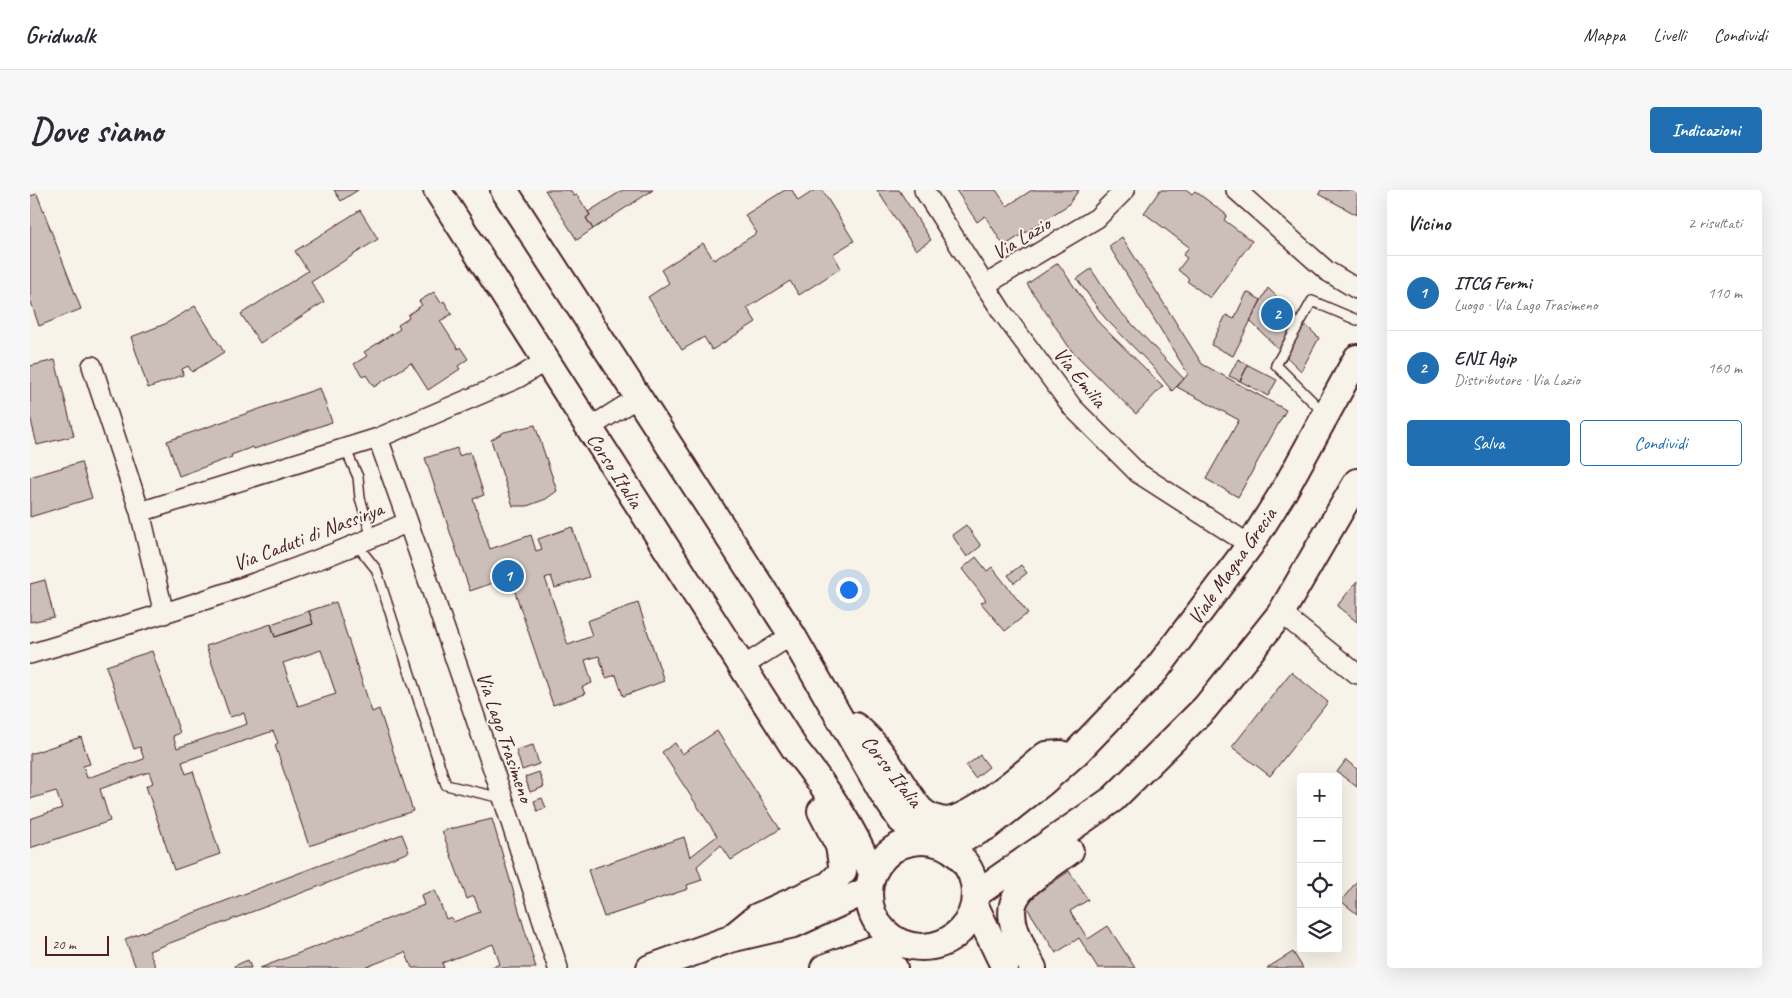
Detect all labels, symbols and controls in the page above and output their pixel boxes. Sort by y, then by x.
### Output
text: Gridwalk [25,20,95,50]
text: Mappa [1584,24,1625,46]
text: Livelli [1653,24,1686,46]
text: Condividi [1714,24,1767,46]
button: Indicazioni [1650,107,1762,153]
text: Dove siamo [30,108,163,153]
street label: Via Lazio [987,209,1057,265]
text: Vicino [1407,210,1450,236]
text: 2 risultati [1688,213,1742,233]
text: ITCG Fermi [1454,271,1531,295]
text: 1 [1419,283,1427,303]
text: 110 m [1708,283,1742,303]
pin: 2 [1261,295,1293,333]
text: Luogo · Via Lago Trasimeno [1454,295,1597,315]
street label: Via Emilia [1048,341,1113,414]
text: ENI Agip [1454,346,1516,370]
text: 2 [1419,358,1427,378]
text: 160 m [1708,358,1742,378]
text: Distributore · Via Lazio [1454,370,1580,390]
button: Salva [1407,420,1570,466]
button: Condividi [1580,420,1742,466]
street label: Corso Italia [581,428,650,514]
street label: Via Caduti di Nassirya [229,495,389,577]
street label: Viale Magna Grecia [1182,501,1283,630]
pin: 1 [492,557,524,595]
your location [836,577,862,603]
street label: Via Lago Trasimeno [471,669,540,808]
street label: Corso Italia [856,730,929,813]
map controls [1297,773,1342,953]
button: + [1297,773,1342,818]
button: − [1297,818,1342,863]
button: locate [1297,863,1342,908]
button: layers [1297,908,1342,953]
scale bar [45,933,109,956]
text: 20 m [52,936,76,953]

